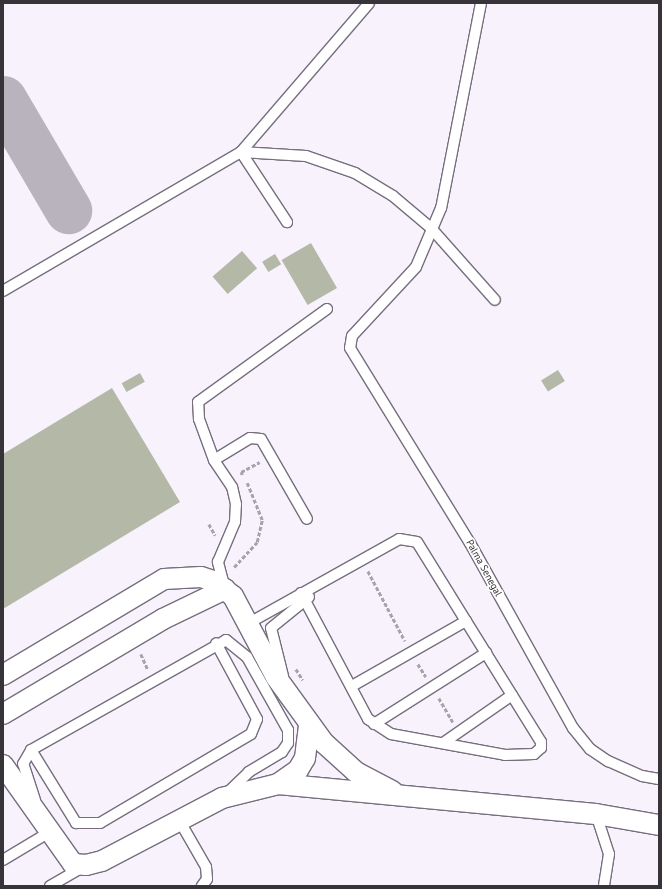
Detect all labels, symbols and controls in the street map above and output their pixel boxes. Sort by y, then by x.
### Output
street label: Palma Senegal [463,538,505,598]

